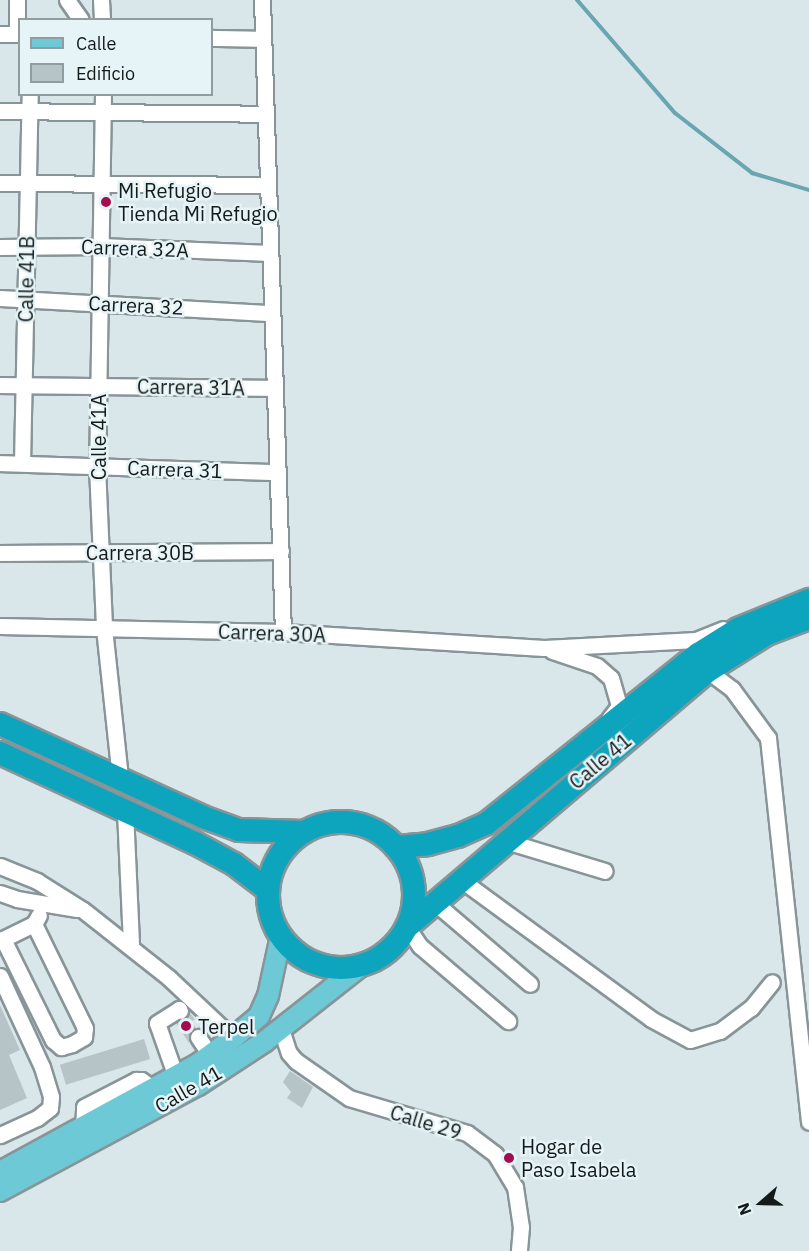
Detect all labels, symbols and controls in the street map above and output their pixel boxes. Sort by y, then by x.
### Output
legend [18,18,213,96]
text: Calle [76,32,116,55]
text: Edificio [76,62,135,85]
place label: Mi Refugio Tienda Mi Refugio [118,178,278,225]
marker: Mi Refugio Tienda Mi Refugio [99,195,113,209]
street label: Carrera 32A [81,234,189,262]
street label: Calle 41B [13,235,39,323]
street label: Carrera 32 [88,291,184,319]
street label: Carrera 31A [137,374,245,400]
street label: Calle 41A [86,394,110,480]
street label: Carrera 31 [127,455,223,483]
street label: Carrera 30B [86,540,194,564]
street label: Carrera 30A [218,619,326,647]
street label: Calle 41 [564,728,636,794]
place label: Terpel [198,1014,254,1038]
marker: Terpel [179,1019,193,1033]
street label: Calle 41 [150,1060,226,1118]
street label: Calle 29 [387,1100,465,1144]
place label: Hogar de Paso Isabela [521,1134,636,1181]
marker: Hogar de Paso Isabela [502,1151,516,1165]
north arrow [731,1173,791,1233]
text: N [733,1200,755,1218]

